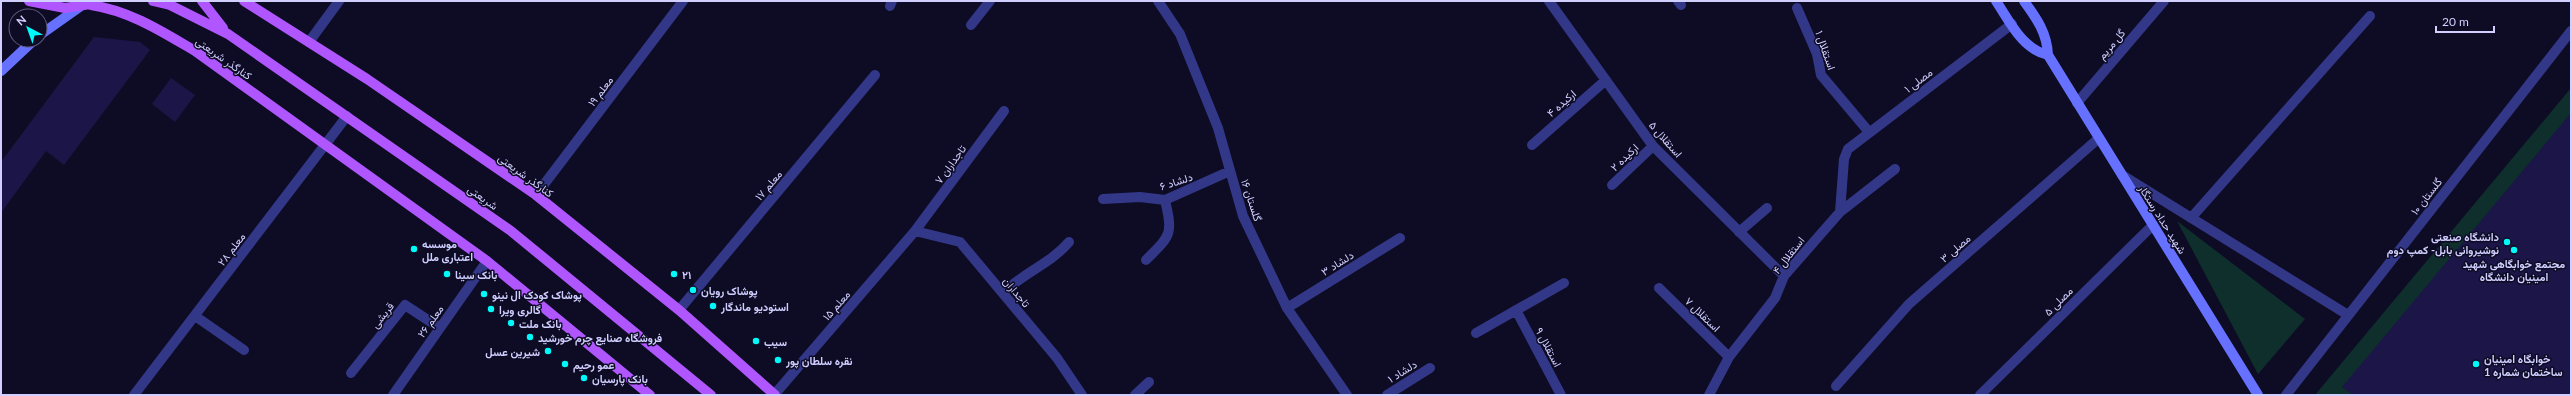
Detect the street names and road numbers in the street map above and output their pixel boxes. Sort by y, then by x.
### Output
street label: گل مریم [2095,26,2129,63]
street label: استقلال ۱ [1812,29,1839,72]
street label: کنارگذر شریعتی [193,34,255,83]
street label: مصلی ۱ [1901,65,1935,96]
street label: معلم ۱۹ [585,73,617,110]
street label: ارکیده ۴ [1544,87,1579,120]
street label: استقلال ۵ [1646,118,1685,160]
street label: ارکیده ۲ [1607,141,1641,174]
street label: تاجداران ۷ [932,142,969,186]
street label: کنارگذر شریعتی [495,151,556,200]
street label: معلم ۱۷ [752,167,786,204]
street label: دلشاد ۶ [1158,170,1194,192]
street label: گلستان ۱۰ [2408,175,2444,217]
street label: گلستان ۱۶ [1239,177,1265,223]
street label: شهید حداد رستگار [2135,181,2190,257]
street label: شریعتی [465,182,501,213]
street label: معلم ۲۸ [214,230,249,269]
street label: مصلی ۳ [1937,231,1974,265]
street label: استقلال ۴ [1769,234,1807,277]
street label: دلشاد ۳ [1318,248,1356,278]
street label: تاجداران [1000,274,1034,311]
street label: مصلی ۵ [2041,284,2076,319]
street label: معلم ۱۵ [820,287,854,324]
street label: استقلال ۷ [1682,294,1723,335]
street label: قریشی [368,300,397,331]
street label: معلم ۲۶ [414,302,448,341]
street label: استقلال ۹ [1532,325,1565,369]
street label: دلشاد ۱ [1385,357,1419,385]

